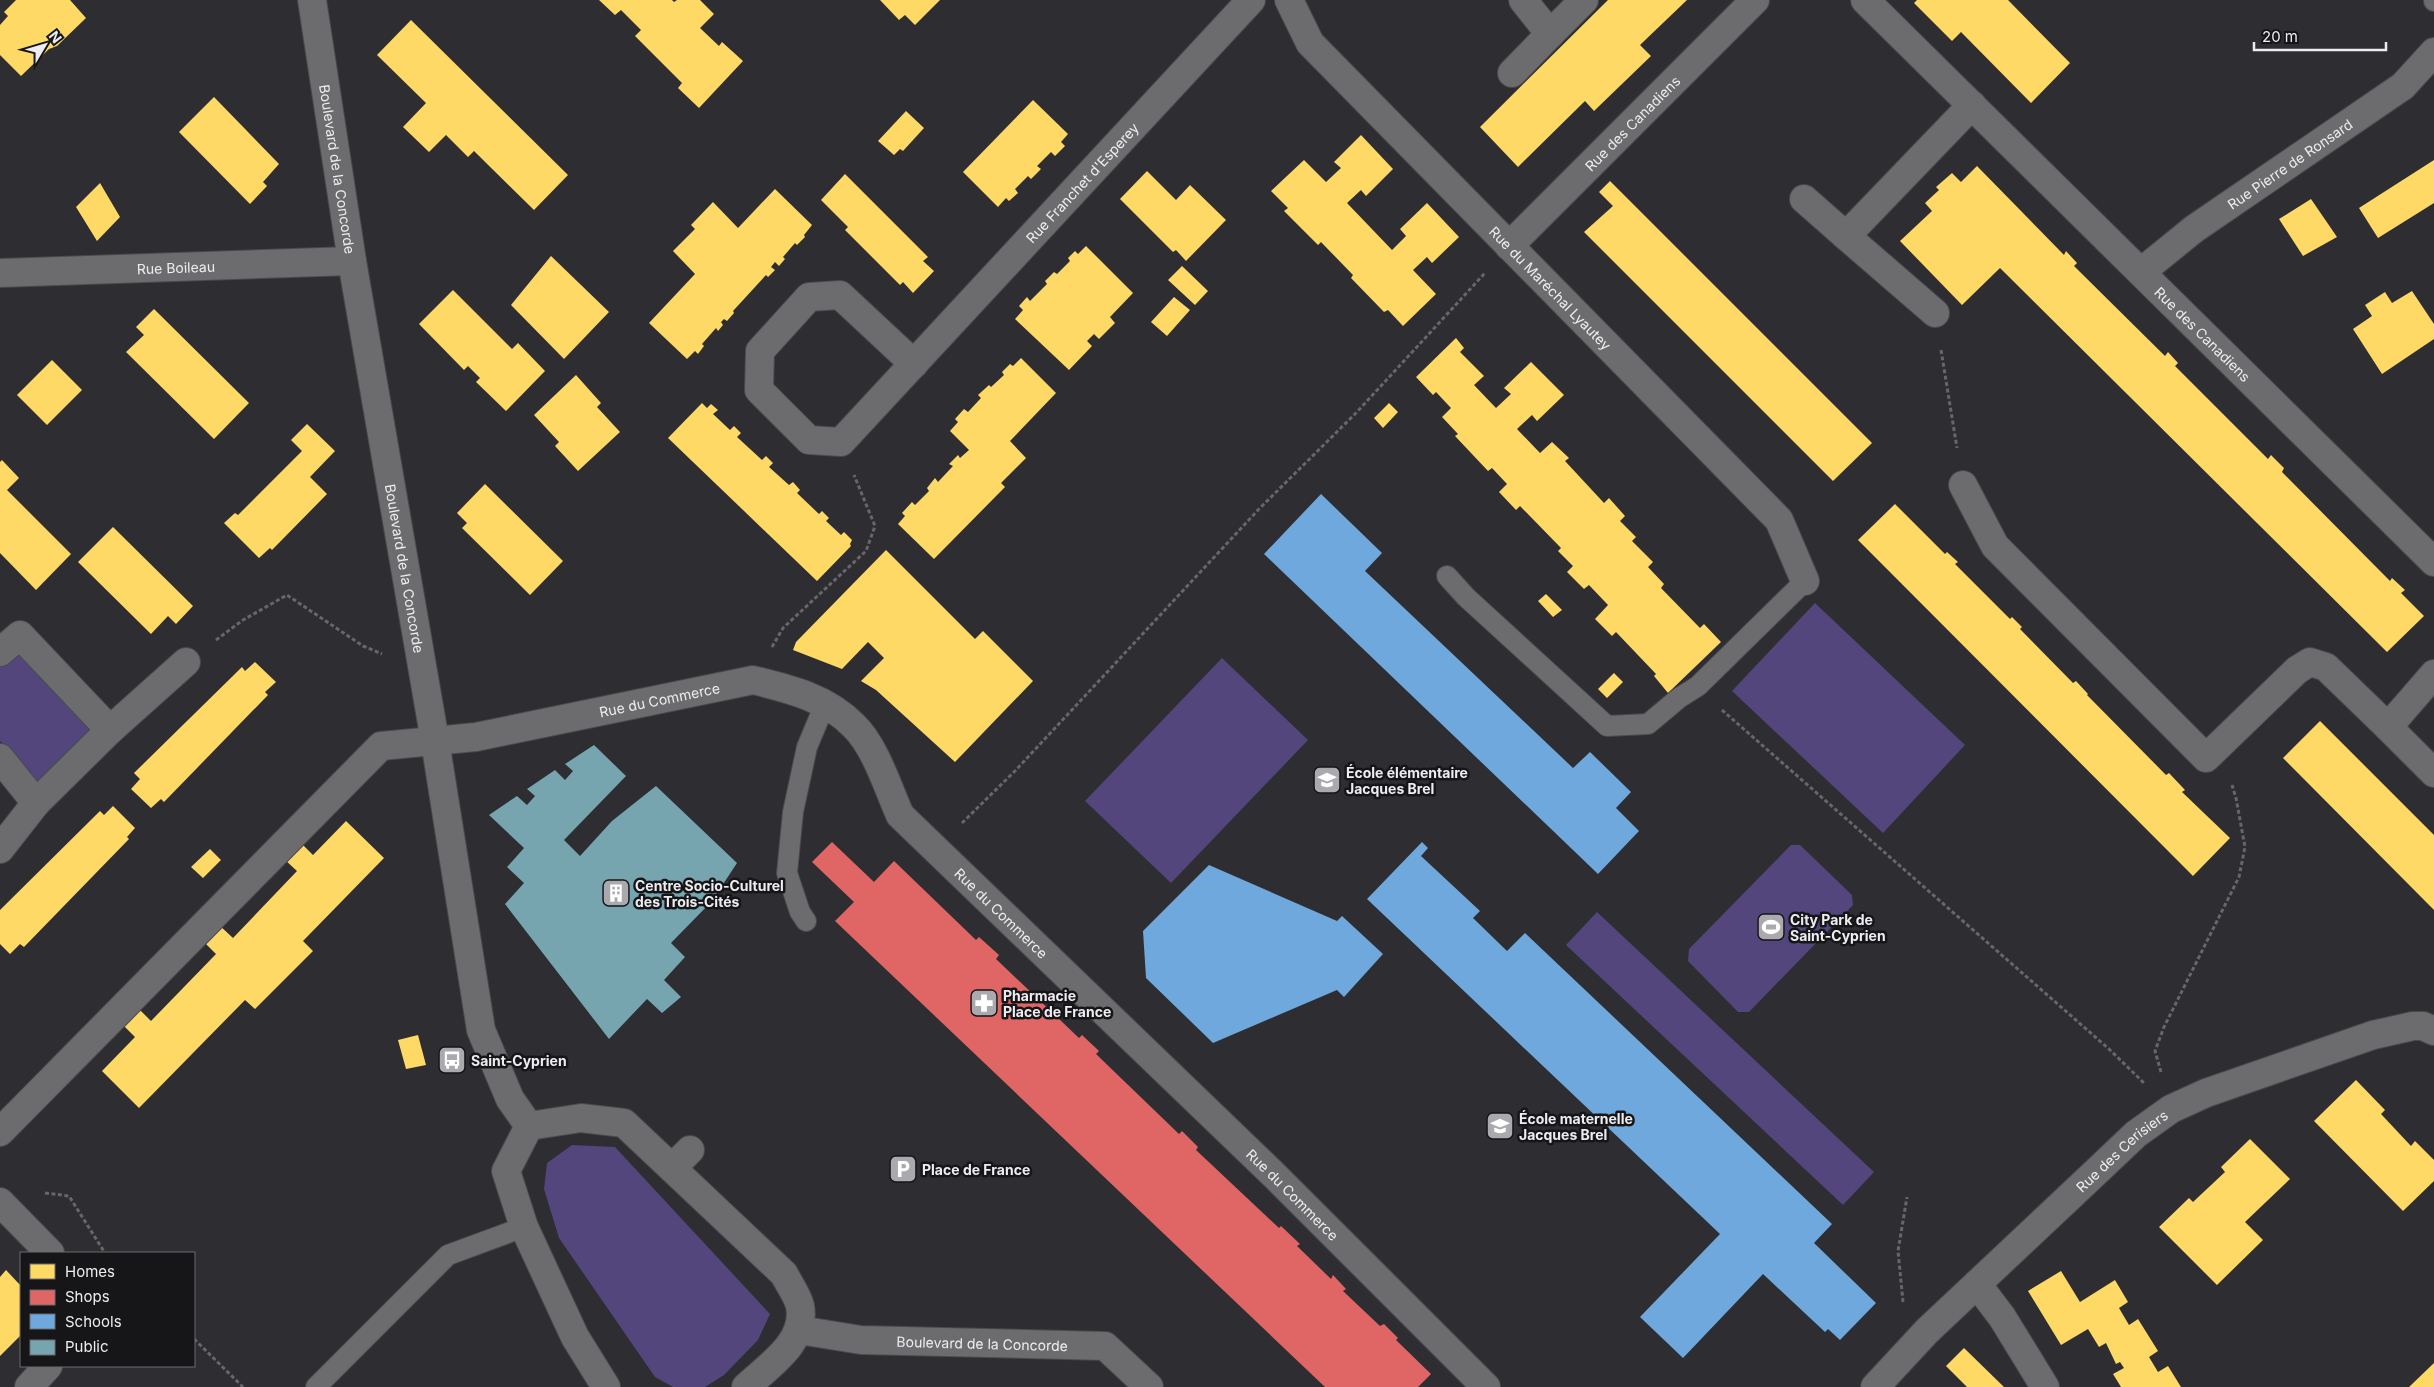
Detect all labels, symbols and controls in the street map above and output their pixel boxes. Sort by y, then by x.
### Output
north arrow [20,20,70,70]
scale bar [2254,20,2386,52]
text: N [46,27,66,46]
text: 20 m [2262,27,2298,46]
street label: Rue des Canadiens [1581,72,1683,174]
street label: Boulevard de la Concorde [317,83,359,255]
street label: Rue Pierre de Ronsard [2224,115,2355,212]
street label: Rue Franchet d'Esperey [1022,119,1142,246]
street label: Rue du Maréchal Lyautey [1486,222,1615,353]
street label: Rue Boileau [137,257,215,277]
street label: Rue des Canadiens [2152,283,2254,385]
street label: Boulevard de la Concorde [382,482,428,654]
street label: Rue du Commerce [598,679,721,720]
place label: École élémentaire Jacques Brel [1346,763,1468,797]
school or university icon: École élémentaire Jacques Brel [1312,765,1342,795]
street label: Rue du Commerce [951,864,1052,961]
place label: Centre Socio-Culturel des Trois-Cités [635,877,784,910]
building icon: Centre Socio-Culturel des Trois-Cités [601,878,631,908]
place label: City Park de Saint-Cyprien [1790,911,1886,944]
sports icon: City Park de Saint-Cyprien [1756,912,1786,942]
place label: Pharmacie Place de France [1003,987,1111,1020]
pharmacy icon: Pharmacie Place de France [969,988,999,1018]
bus stop icon: Saint-Cyprien [437,1045,467,1075]
place label: Saint-Cyprien [471,1052,567,1069]
street label: Rue des Cerisiers [2072,1106,2171,1195]
place label: École maternelle Jacques Brel [1519,1109,1633,1143]
school or university icon: École maternelle Jacques Brel [1485,1111,1515,1141]
street label: Rue du Commerce [1243,1145,1342,1243]
parking icon: Place de France [888,1154,918,1184]
place label: Place de France [922,1161,1030,1178]
legend [20,1252,195,1367]
text: Homes [65,1262,115,1281]
text: Shops [65,1287,110,1306]
text: Schools [65,1312,122,1331]
street label: Boulevard de la Concorde [896,1332,1068,1354]
text: Public [65,1337,108,1356]

